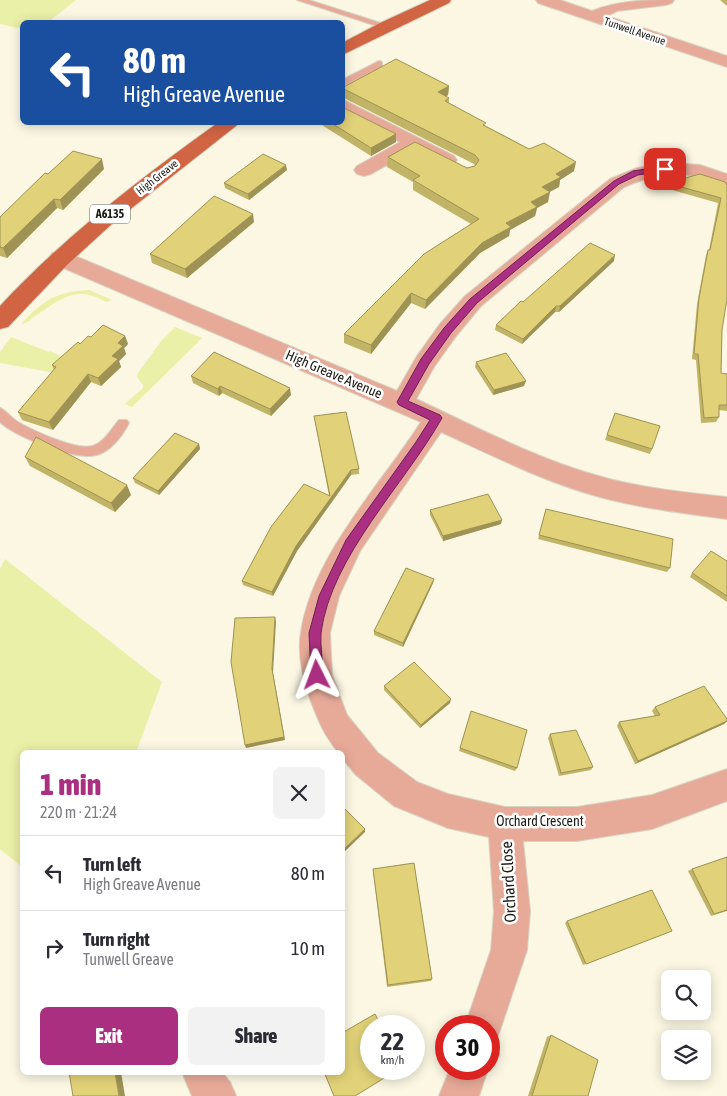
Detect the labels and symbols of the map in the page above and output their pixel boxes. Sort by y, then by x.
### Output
street label: Tunwell Avenue [603,15,667,47]
pin [644,148,686,190]
street label: High Greave [134,157,180,197]
road number: A6135 [90,204,130,223]
street label: High Greave Avenue [283,346,385,402]
position arrow [290,648,342,700]
street label: Orchard Crescent [496,813,584,829]
street label: Orchard Close [497,841,519,923]
speed limit sign: 30 [435,1015,500,1080]

